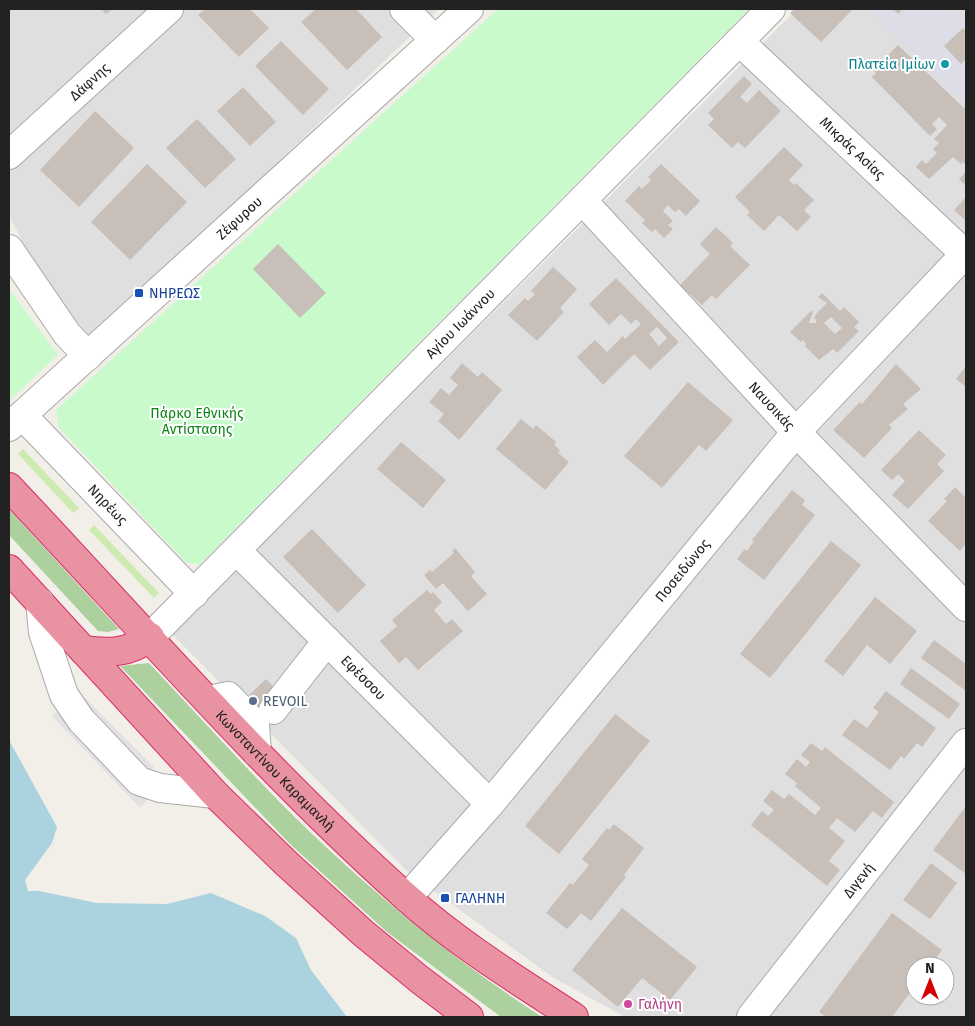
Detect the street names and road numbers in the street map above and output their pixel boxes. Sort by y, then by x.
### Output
street label: Δάφνης [66,59,114,104]
street label: Μικράς Ασίας [816,113,889,184]
street label: Ζέφυρου [213,193,266,243]
street label: Αγίου Ιωάννου [422,285,499,362]
street label: Ναυσικάς [745,378,798,434]
street label: Νηρέως [84,481,131,529]
street label: Ποσειδώνος [652,535,714,606]
street label: Εφέσσου [337,652,389,704]
street label: Κωνσταντίνου Καραμανλή [212,707,338,835]
street label: Διγενή [840,859,878,902]

